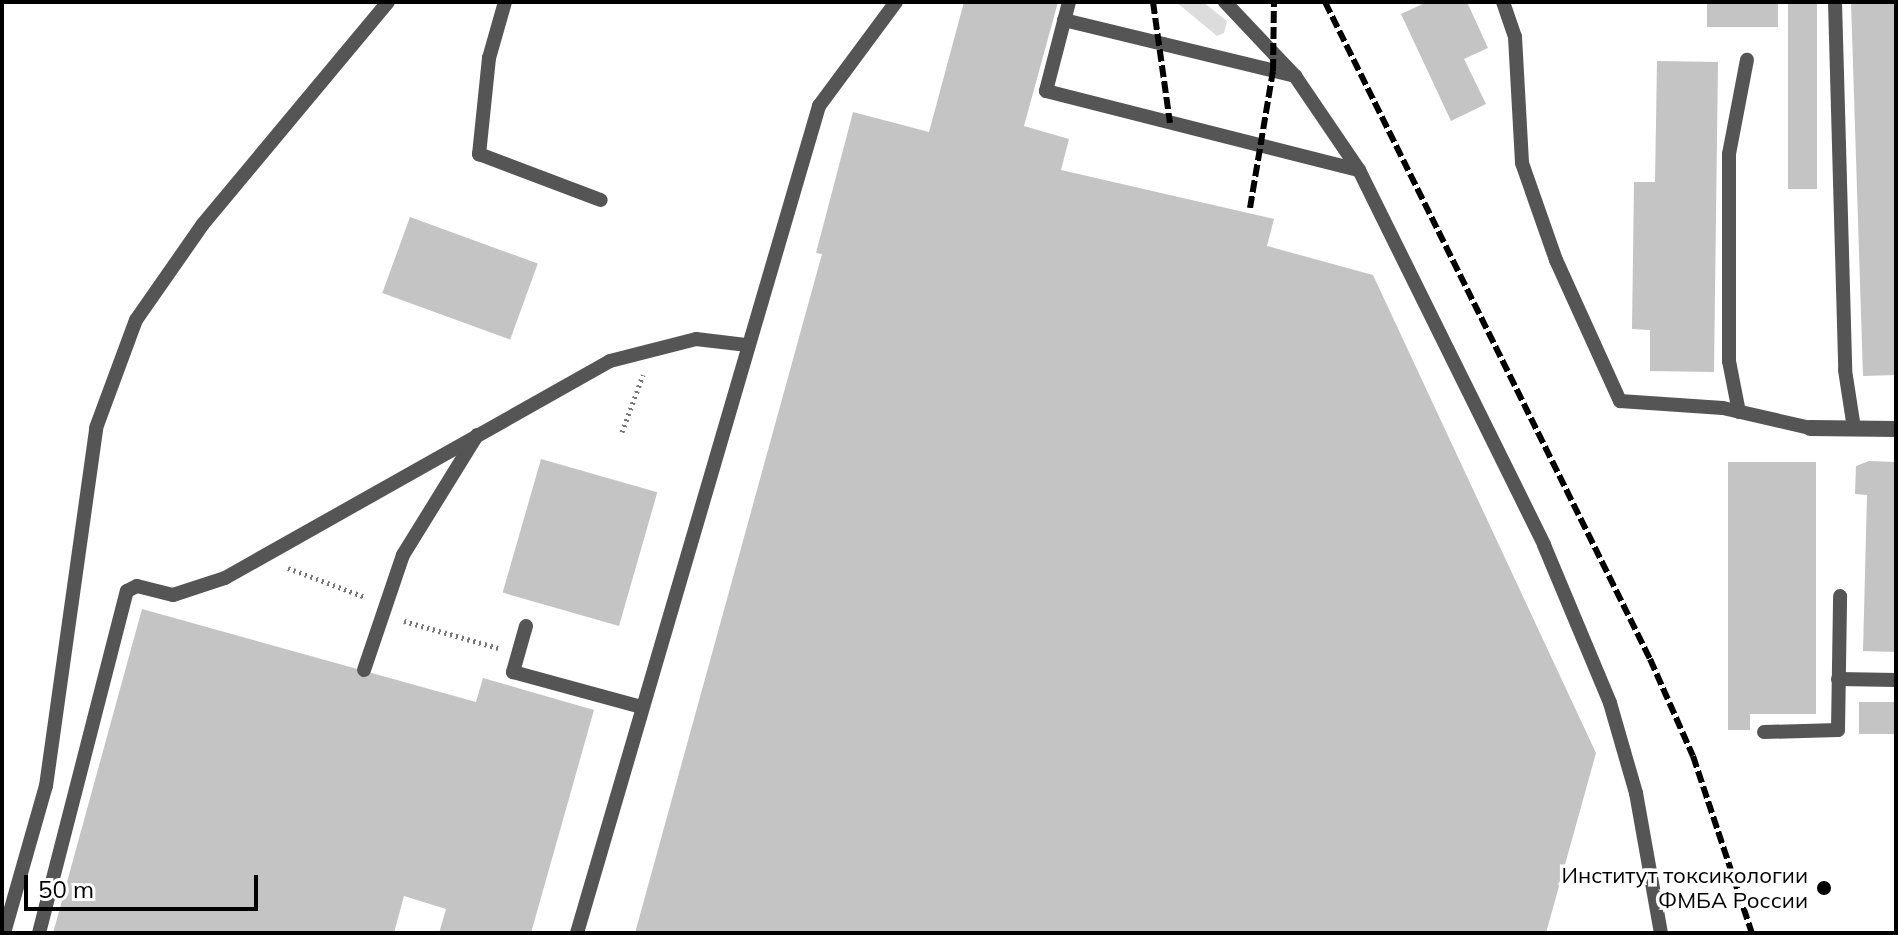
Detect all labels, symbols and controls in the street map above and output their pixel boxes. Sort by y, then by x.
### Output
scale bar [28,859,262,909]
place label: Институт токсикологии ФМБА России [1562,862,1808,914]
text: 50 m [38,874,94,904]
marker: Институт токсикологии ФМБА России [1815,879,1833,897]

